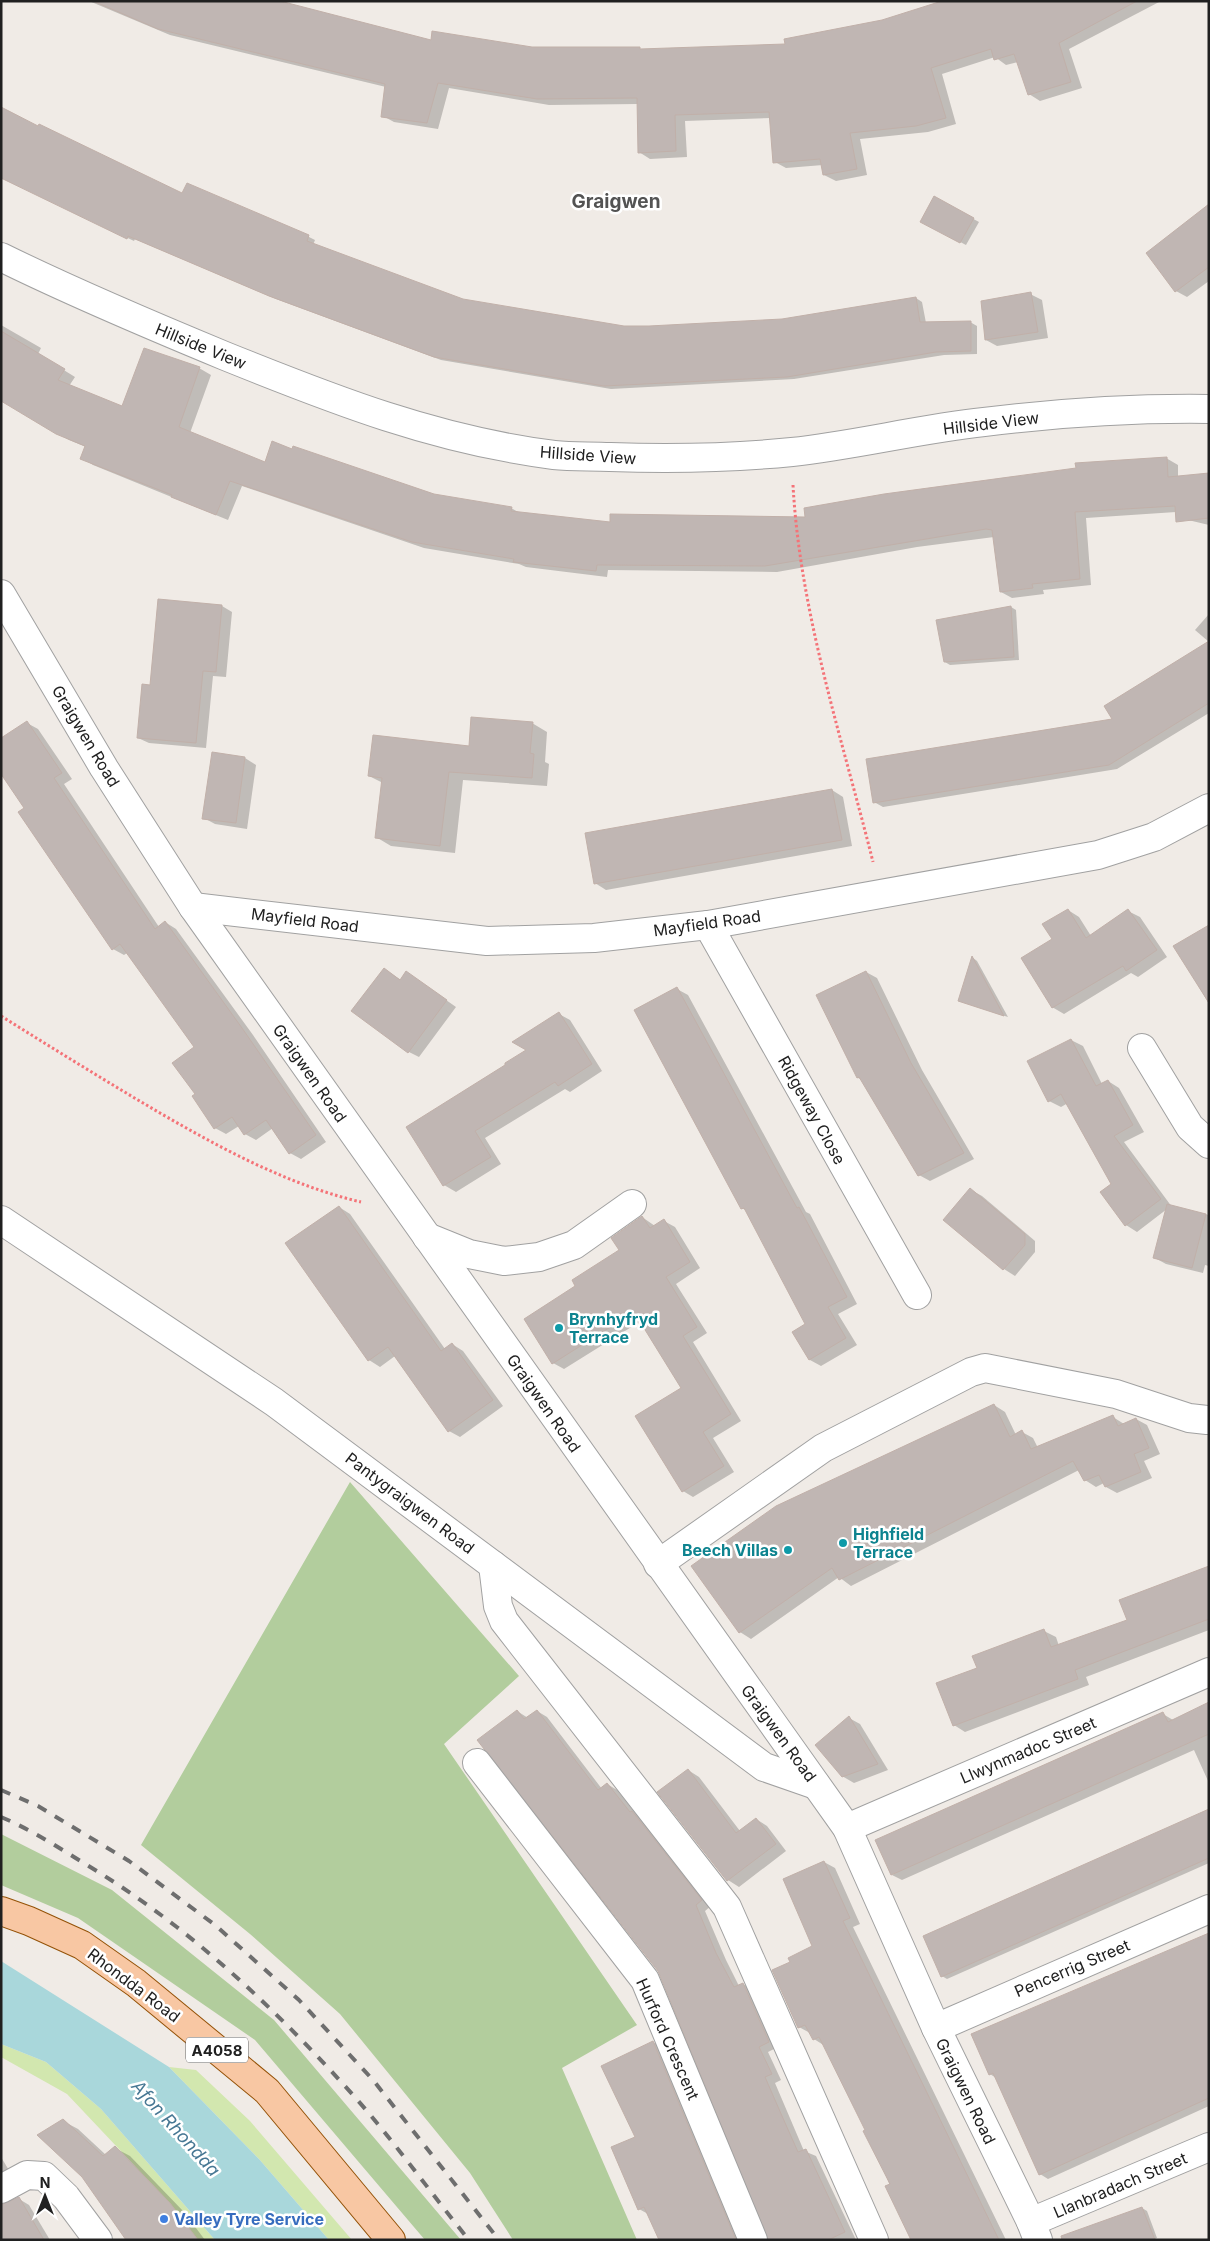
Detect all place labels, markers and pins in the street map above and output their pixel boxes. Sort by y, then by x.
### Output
place label: Brynhyfryd Terrace [569,1309,658,1347]
marker: Brynhyfryd Terrace [553,1322,565,1334]
place label: Highfield Terrace [853,1524,924,1562]
marker: Highfield Terrace [837,1537,849,1549]
place label: Beech Villas [682,1540,778,1560]
marker: Beech Villas [782,1544,794,1556]
place label: Valley Tyre Service [174,2209,324,2229]
marker: Valley Tyre Service [158,2213,170,2225]

